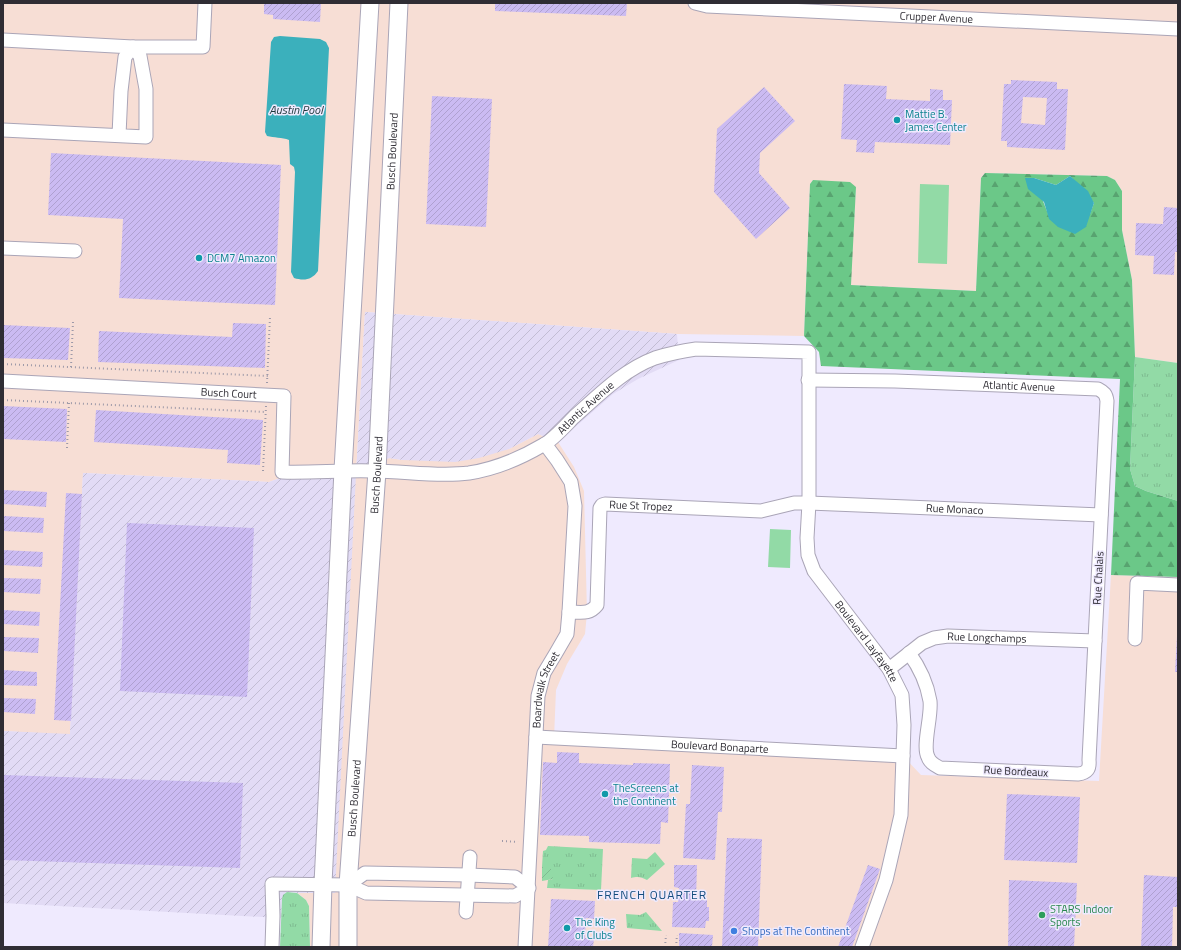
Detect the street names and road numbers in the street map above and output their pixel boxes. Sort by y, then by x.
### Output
street label: Crupper Avenue [899,7,974,27]
street label: Busch Boulevard [382,112,402,190]
street label: Atlantic Avenue [983,376,1056,395]
street label: Atlantic Avenue [554,377,618,438]
street label: Busch Court [200,384,257,403]
street label: Busch Boulevard [366,436,387,514]
street label: Rue St Tropez [609,496,673,515]
street label: Rue Monaco [926,500,984,518]
street label: Rue Chalais [1089,551,1107,605]
street label: Boulevard Layfayette [831,597,902,685]
street label: Rue Longchamps [947,628,1027,647]
street label: Boardwalk Street [528,648,563,729]
street label: Boulevard Bonaparte [671,736,769,757]
street label: Busch Boulevard [343,759,365,837]
street label: Rue Bordeaux [983,761,1049,781]

